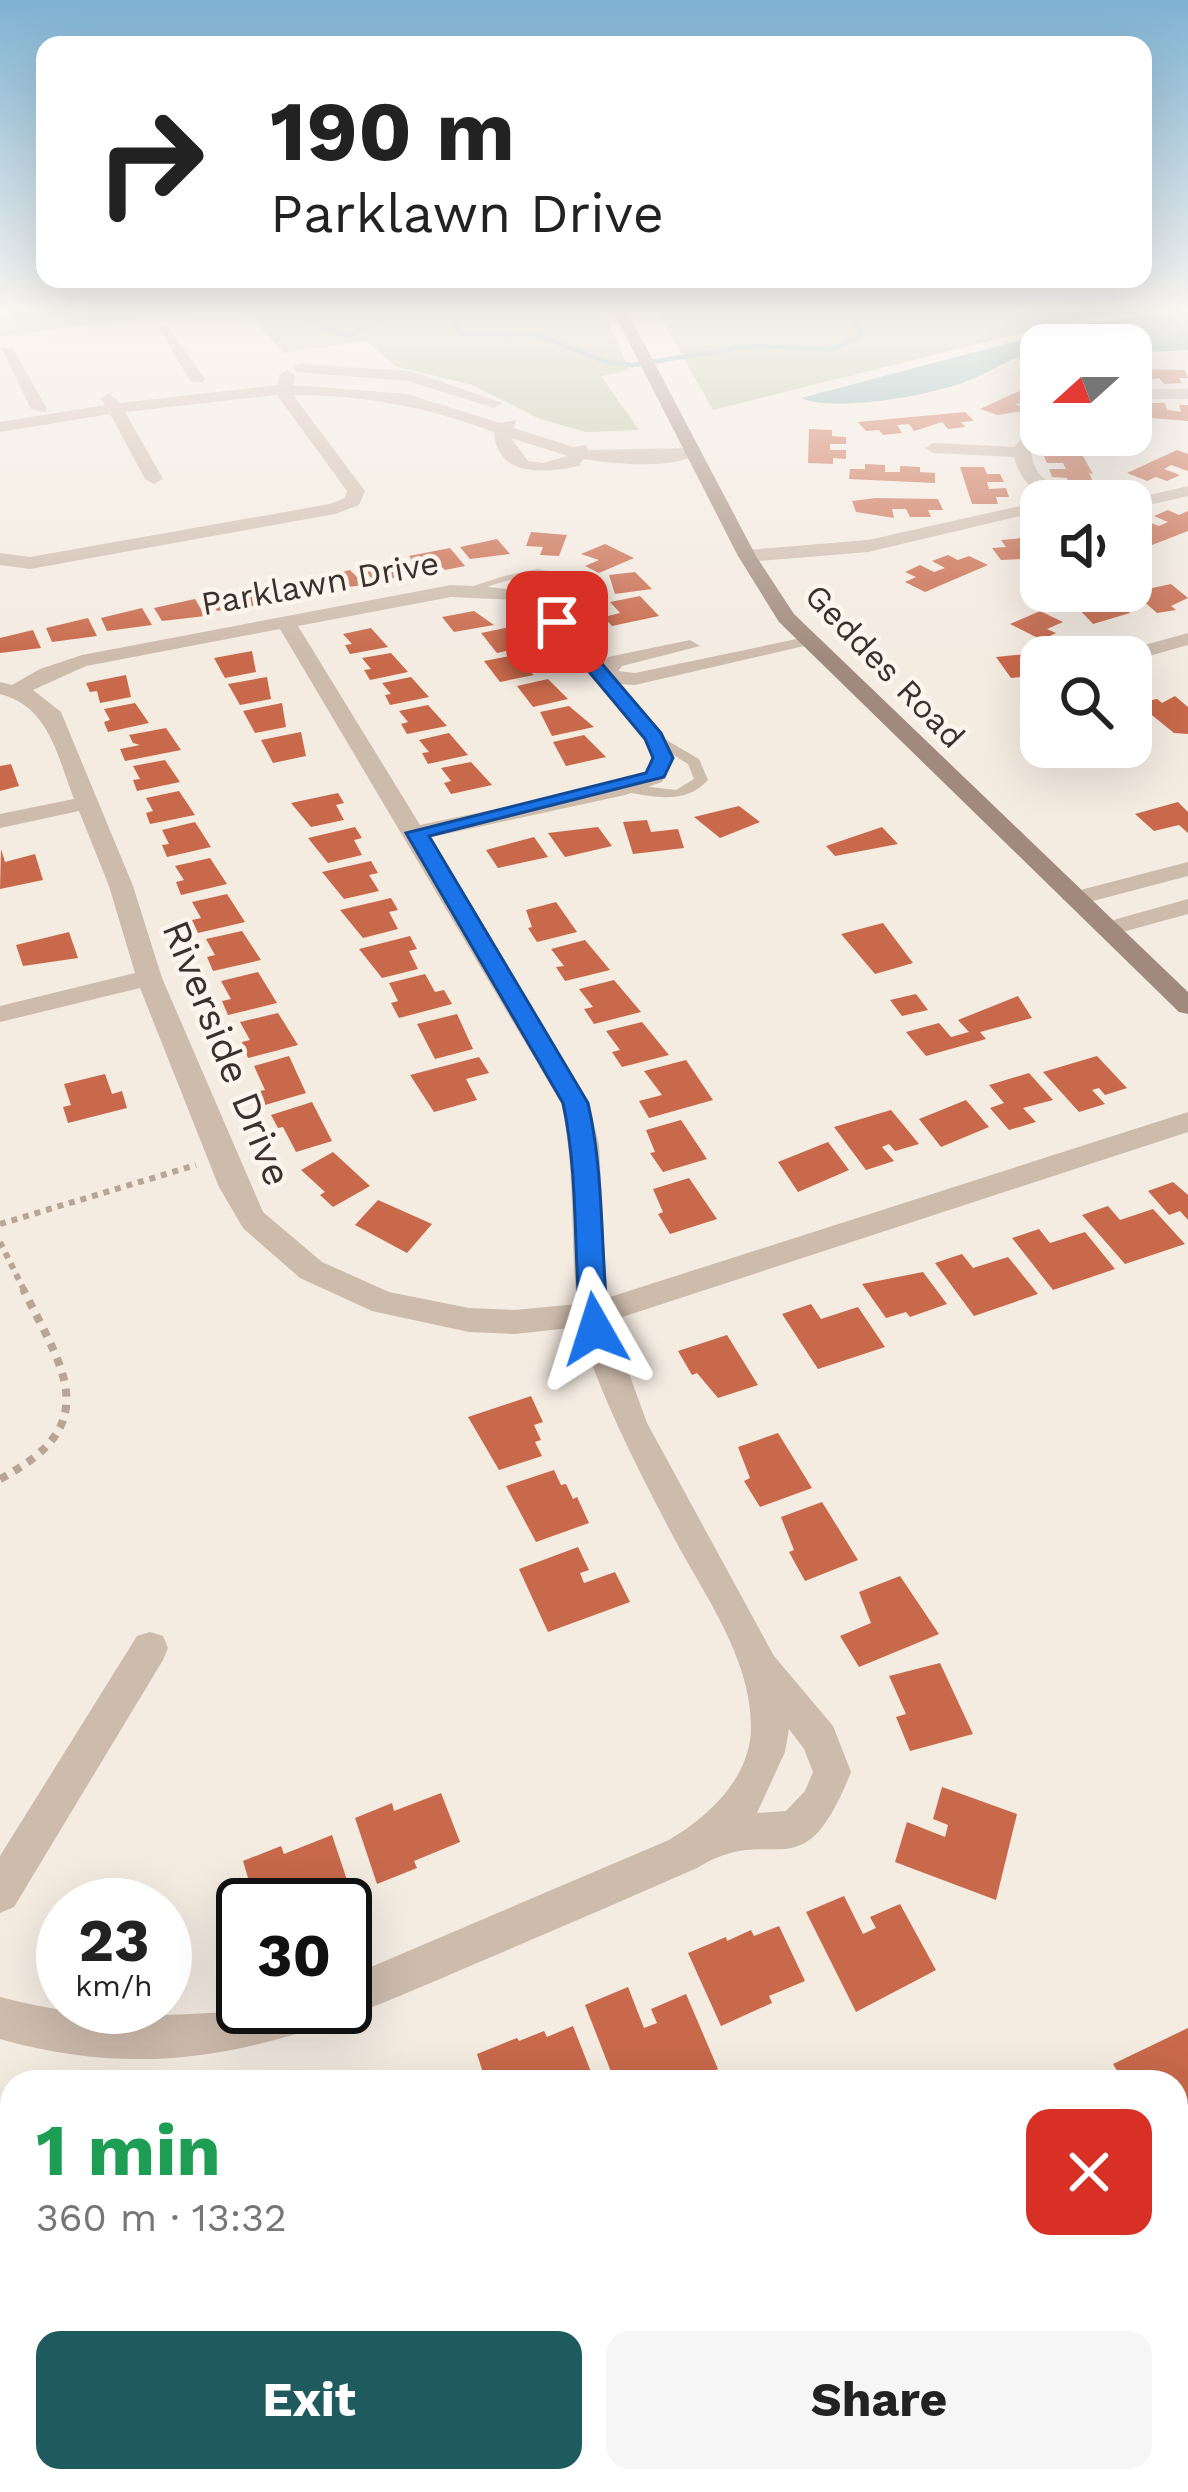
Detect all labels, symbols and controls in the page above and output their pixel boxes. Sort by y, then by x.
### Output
text: 190 m [270,82,515,180]
icon: right [72,84,228,240]
text: Parklawn Drive [270,182,664,245]
north arrow [1020,324,1152,456]
map controls [1020,324,1152,768]
button: sound [1020,480,1152,612]
street label: Parklawn Drive [198,543,442,623]
pin [506,571,608,673]
street label: Geddes Road [797,576,973,756]
icon: arrive [524,589,590,655]
button: search [1020,636,1152,768]
street label: Riverside Drive [153,914,301,1192]
position arrow [532,1266,658,1392]
speed limit sign: 30 [216,1878,372,2034]
text: 23 [78,1905,150,1976]
text: km/h [75,1968,153,2003]
text: 1 min [36,2108,221,2192]
button: close [1026,2109,1152,2235]
text: 360 m · 13:32 [36,2195,287,2240]
button: Exit [36,2331,582,2469]
button: Share [606,2331,1152,2469]

